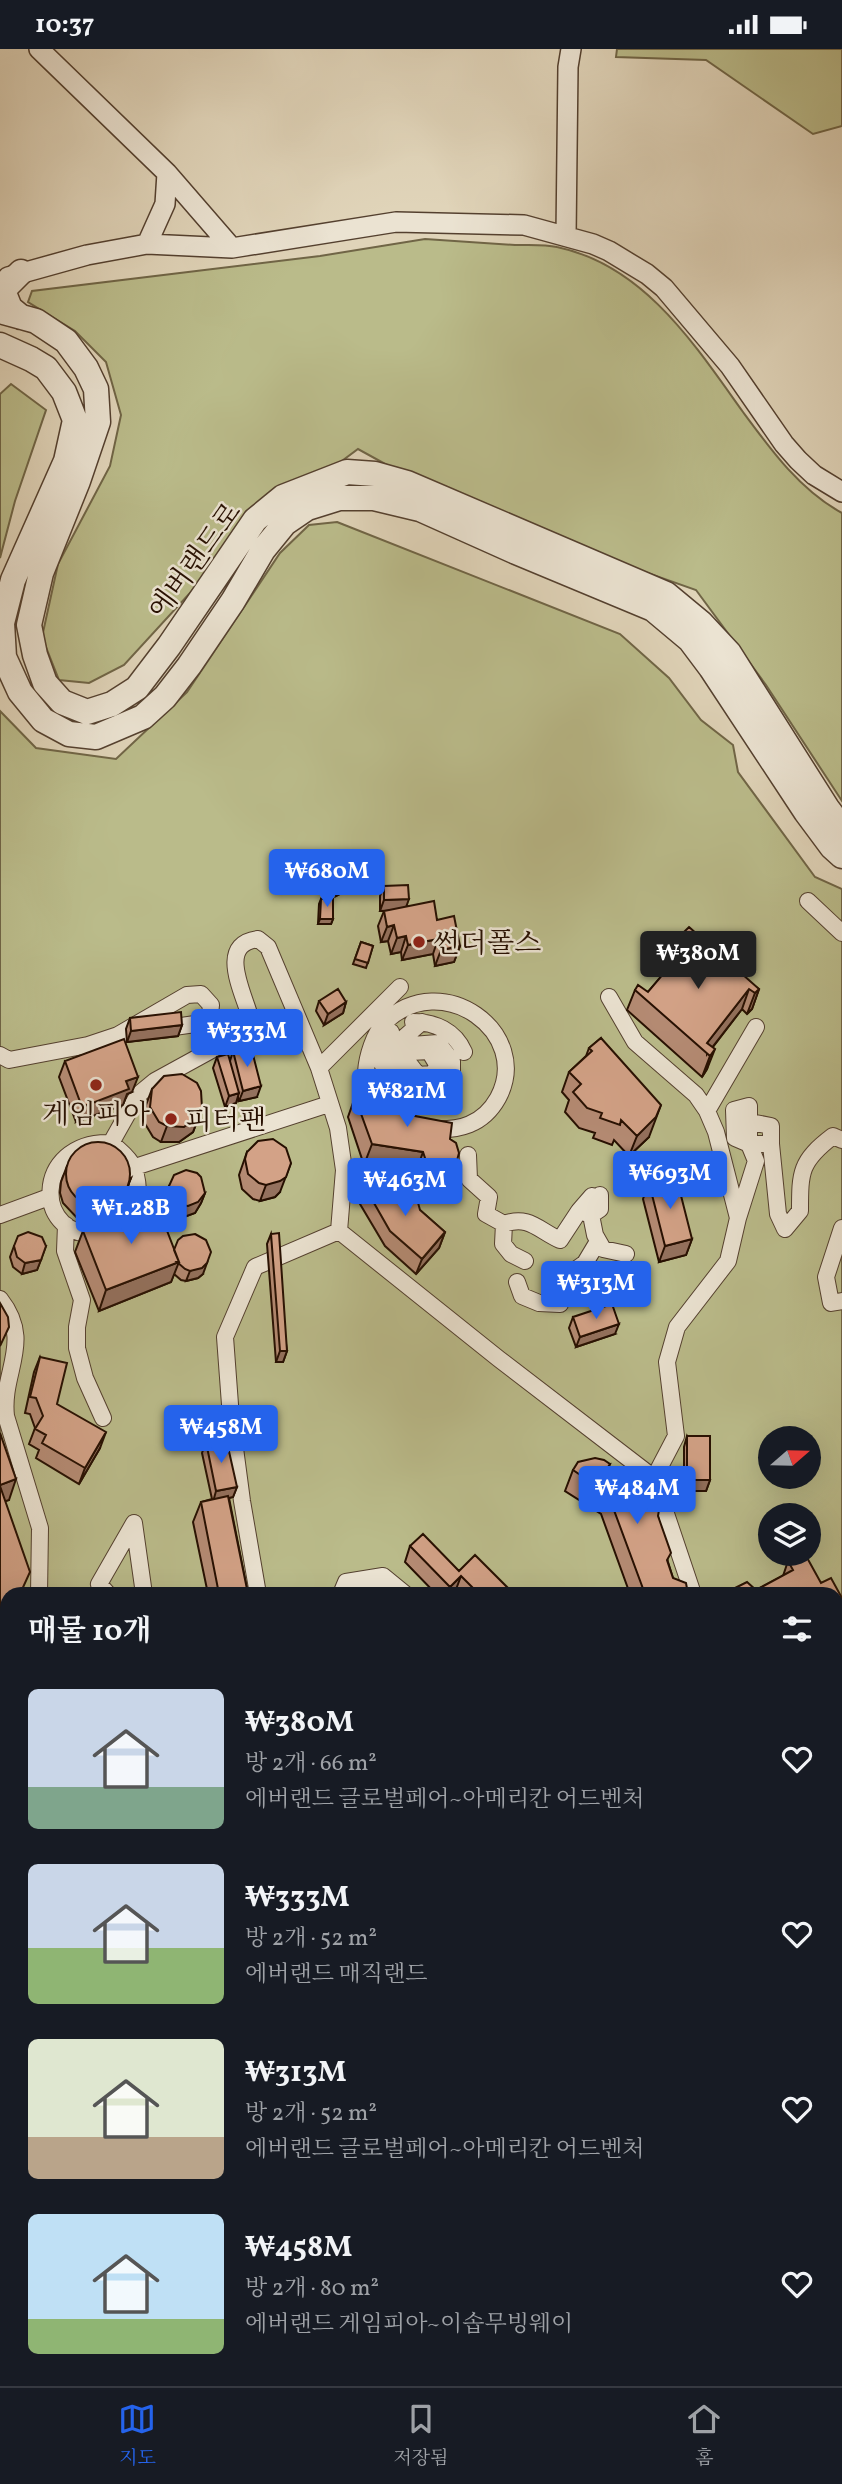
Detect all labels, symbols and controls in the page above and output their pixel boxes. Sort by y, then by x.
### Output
text: 10:37 [35,7,95,43]
street label: 에버랜드로 [140,495,252,628]
pin: ₩680M [278,849,376,909]
text: ₩680M [285,856,369,888]
place label: 썬더폴스 [433,925,541,964]
pin: ₩380M [649,932,747,991]
marker: 썬더폴스 [411,934,427,950]
text: ₩380M [656,938,740,970]
pin: ₩333M [198,1009,296,1069]
text: ₩333M [207,1016,287,1048]
pin: ₩821M [358,1069,456,1129]
text: ₩821M [368,1076,446,1108]
marker: 게임피아 [88,1077,104,1093]
place label: 게임피아 [42,1096,150,1135]
place label: 피터팬 [185,1102,266,1141]
marker: 피터팬 [163,1111,179,1127]
pin: ₩693M [621,1151,719,1211]
text: ₩693M [629,1158,711,1190]
pin: ₩463M [356,1159,454,1218]
text: ₩463M [363,1165,447,1197]
pin: ₩1.28B [74,1187,188,1246]
text: ₩1.28B [92,1193,170,1225]
pin: ₩313M [547,1261,645,1321]
text: ₩313M [557,1268,635,1300]
pin: ₩458M [172,1405,270,1465]
text: ₩458M [180,1412,262,1444]
north arrow [758,1426,821,1489]
map controls [758,1426,821,1566]
pin: ₩484M [588,1467,686,1526]
text: ₩484M [595,1473,679,1505]
button: layers [758,1503,821,1566]
icon: filters [778,1610,816,1648]
text: 매물 10개 [28,1611,151,1653]
text: ₩380M [245,1702,354,1744]
icon: home [84,1717,168,1801]
icon: heart [778,1740,816,1778]
text: 방 2개 · 66 m² [245,1748,377,1780]
text: 에버랜드 글로벌페어~아메리칸 어드벤처 [245,1784,645,1816]
text: ₩333M [245,1877,350,1919]
icon: home [84,1892,168,1976]
icon: heart [778,1915,816,1953]
text: 방 2개 · 52 m² [245,1923,377,1955]
text: 에버랜드 매직랜드 [245,1959,427,1991]
text: ₩313M [245,2052,346,2094]
icon: home [84,2067,168,2151]
icon: heart [778,2090,816,2128]
text: 방 2개 · 52 m² [245,2098,377,2130]
text: 에버랜드 글로벌페어~아메리칸 어드벤처 [245,2134,645,2166]
text: ₩458M [245,2227,352,2269]
icon: home [84,2242,168,2326]
icon: heart [778,2265,816,2303]
text: 방 2개 · 80 m² [245,2273,379,2305]
text: 에버랜드 게임피아~이솝무빙웨이 [245,2309,573,2341]
tab: 지도 [118,2400,156,2472]
tab: 저장됨 [393,2400,449,2472]
tab: 홈 [685,2400,723,2472]

